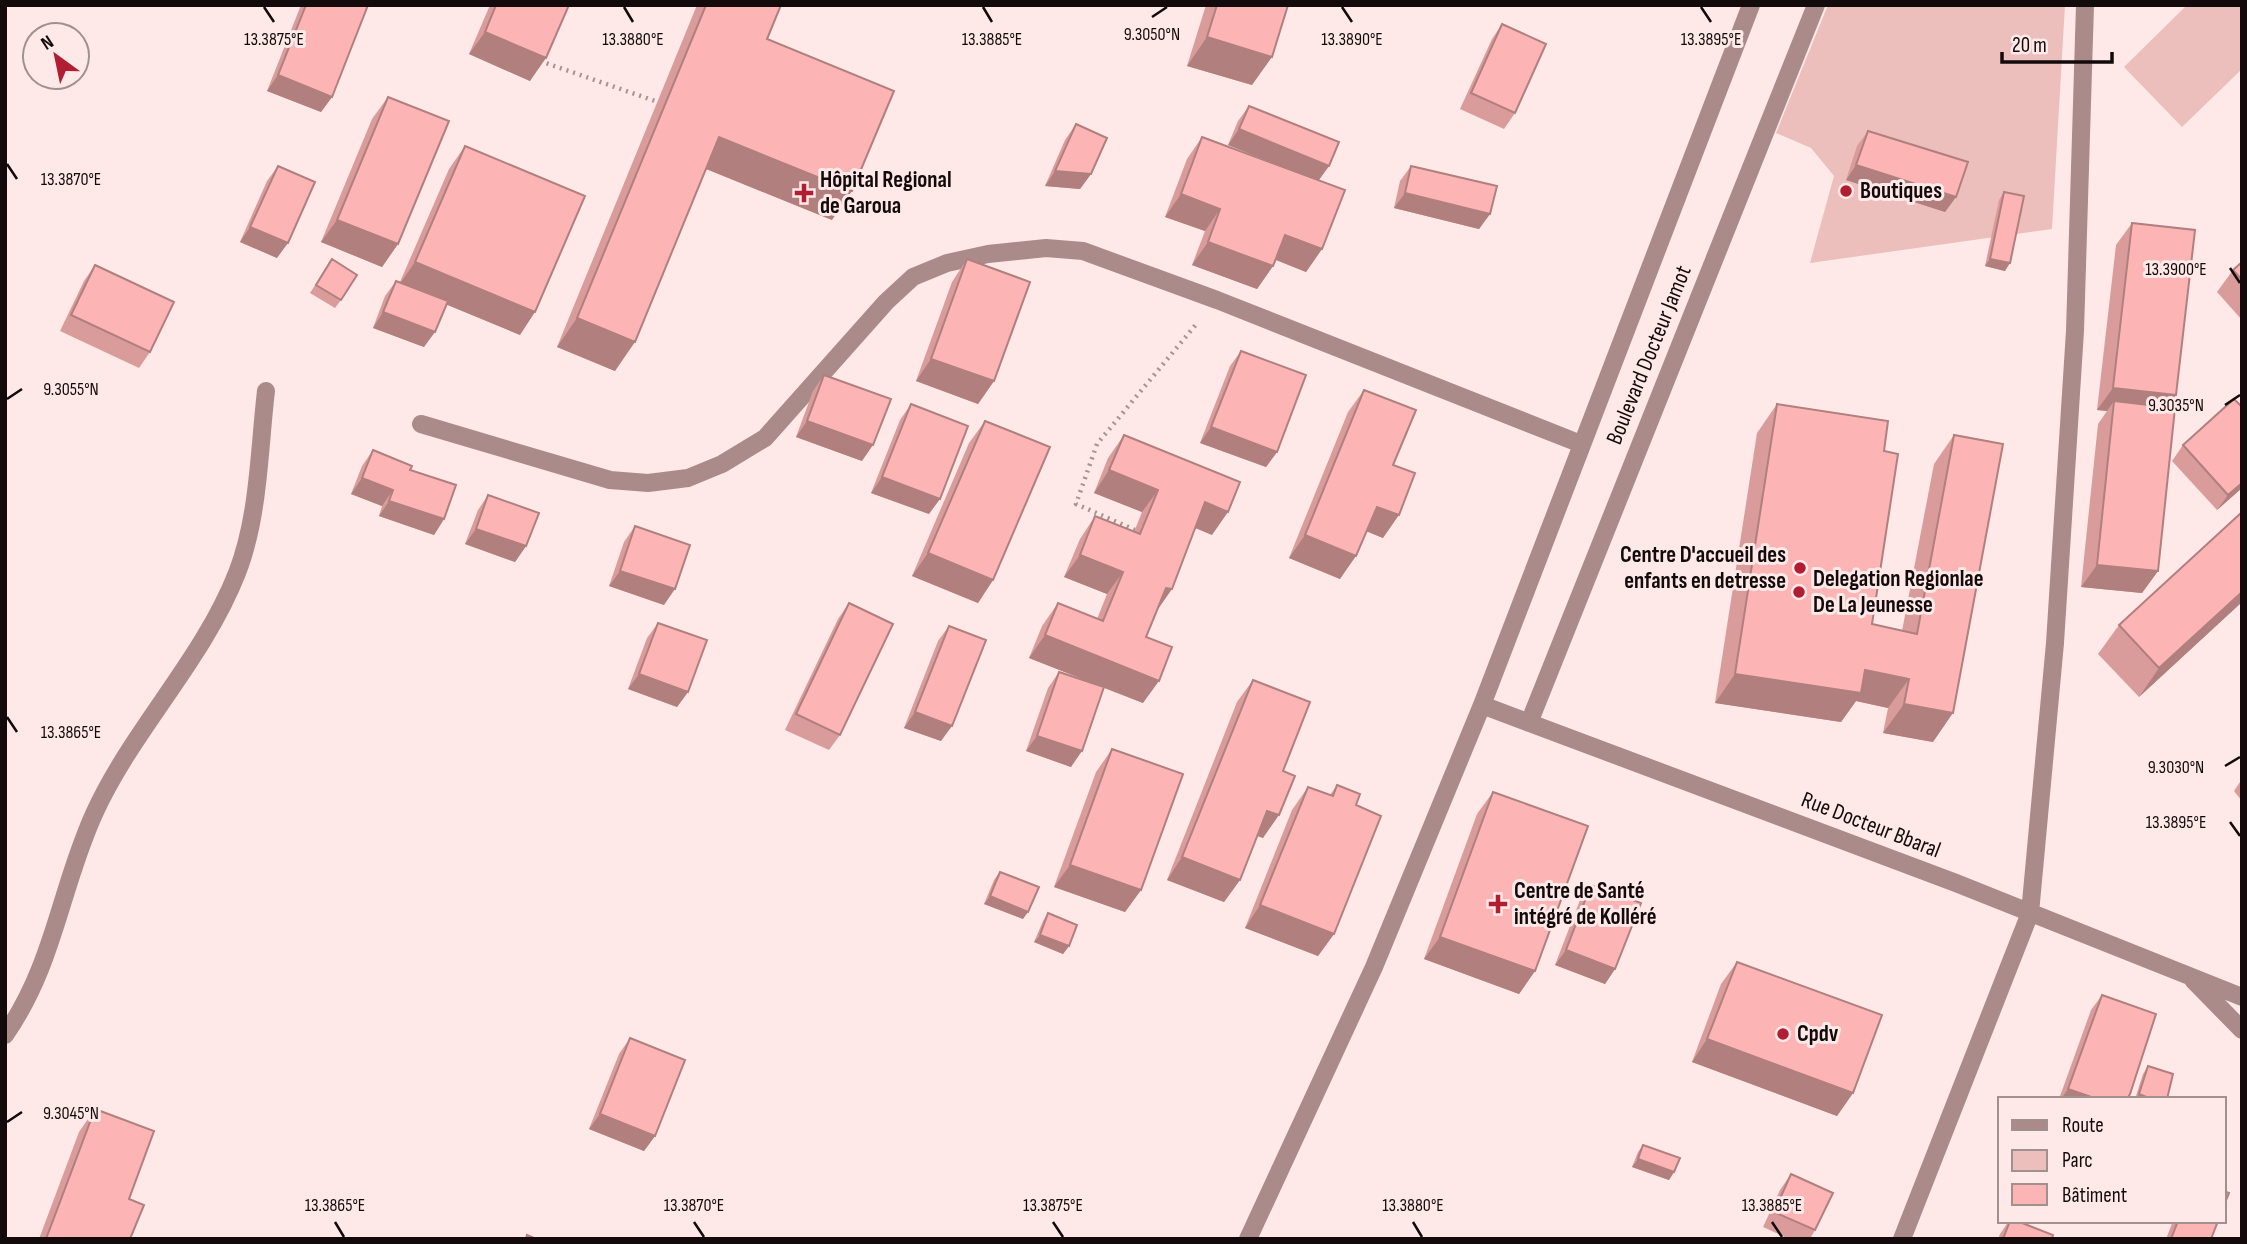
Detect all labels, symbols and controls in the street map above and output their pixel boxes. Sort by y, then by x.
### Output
north arrow [21,21,91,91]
scale bar [2002,21,2112,65]
text: 9.3050°N [1124,24,1180,45]
text: 13.3875°E [244,29,304,50]
text: 13.3880°E [602,29,664,50]
text: 13.3885°E [962,29,1022,50]
text: 13.3890°E [1321,29,1383,50]
text: 13.3895°E [1681,29,1741,50]
text: N [37,31,58,55]
text: 20 m [2012,33,2047,58]
place label: Hôpital Regional de Garoua [820,166,952,220]
text: 13.3870°E [41,169,101,190]
place label: Boutiques [1860,177,1942,205]
marker: Hôpital Regional de Garoua [794,183,814,203]
marker: Boutiques [1838,183,1854,199]
text: 13.3900°E [2145,259,2207,280]
street label: Boulevard Docteur Jamot [1600,261,1698,449]
text: 9.3055°N [43,379,99,400]
text: 9.3035°N [2148,395,2204,416]
place label: Centre D'accueil des enfants en detresse [1620,541,1786,595]
marker: Centre D'accueil des enfants en detresse [1792,560,1808,576]
place label: Delegation Regionlae De La Jeunesse [1813,565,1984,619]
marker: Delegation Regionlae De La Jeunesse [1791,584,1807,600]
text: 13.3865°E [41,722,101,743]
text: 9.3030°N [2148,757,2204,778]
street label: Rue Docteur Bbaral [1797,786,1945,864]
text: 13.3895°E [2146,812,2206,833]
place label: Centre de Santé intégré de Kolléré [1514,877,1656,931]
marker: Centre de Santé intégré de Kolléré [1488,894,1508,914]
place label: Cpdv [1797,1020,1839,1048]
marker: Cpdv [1775,1026,1791,1042]
legend [1998,1097,2226,1223]
text: 9.3045°N [43,1103,99,1124]
text: Route [2062,1113,2104,1138]
text: Parc [2062,1148,2093,1173]
text: Bâtiment [2062,1183,2127,1208]
text: 13.3865°E [305,1195,365,1216]
text: 13.3870°E [664,1195,724,1216]
text: 13.3875°E [1023,1195,1083,1216]
text: 13.3880°E [1382,1195,1444,1216]
text: 13.3885°E [1742,1195,1802,1216]

